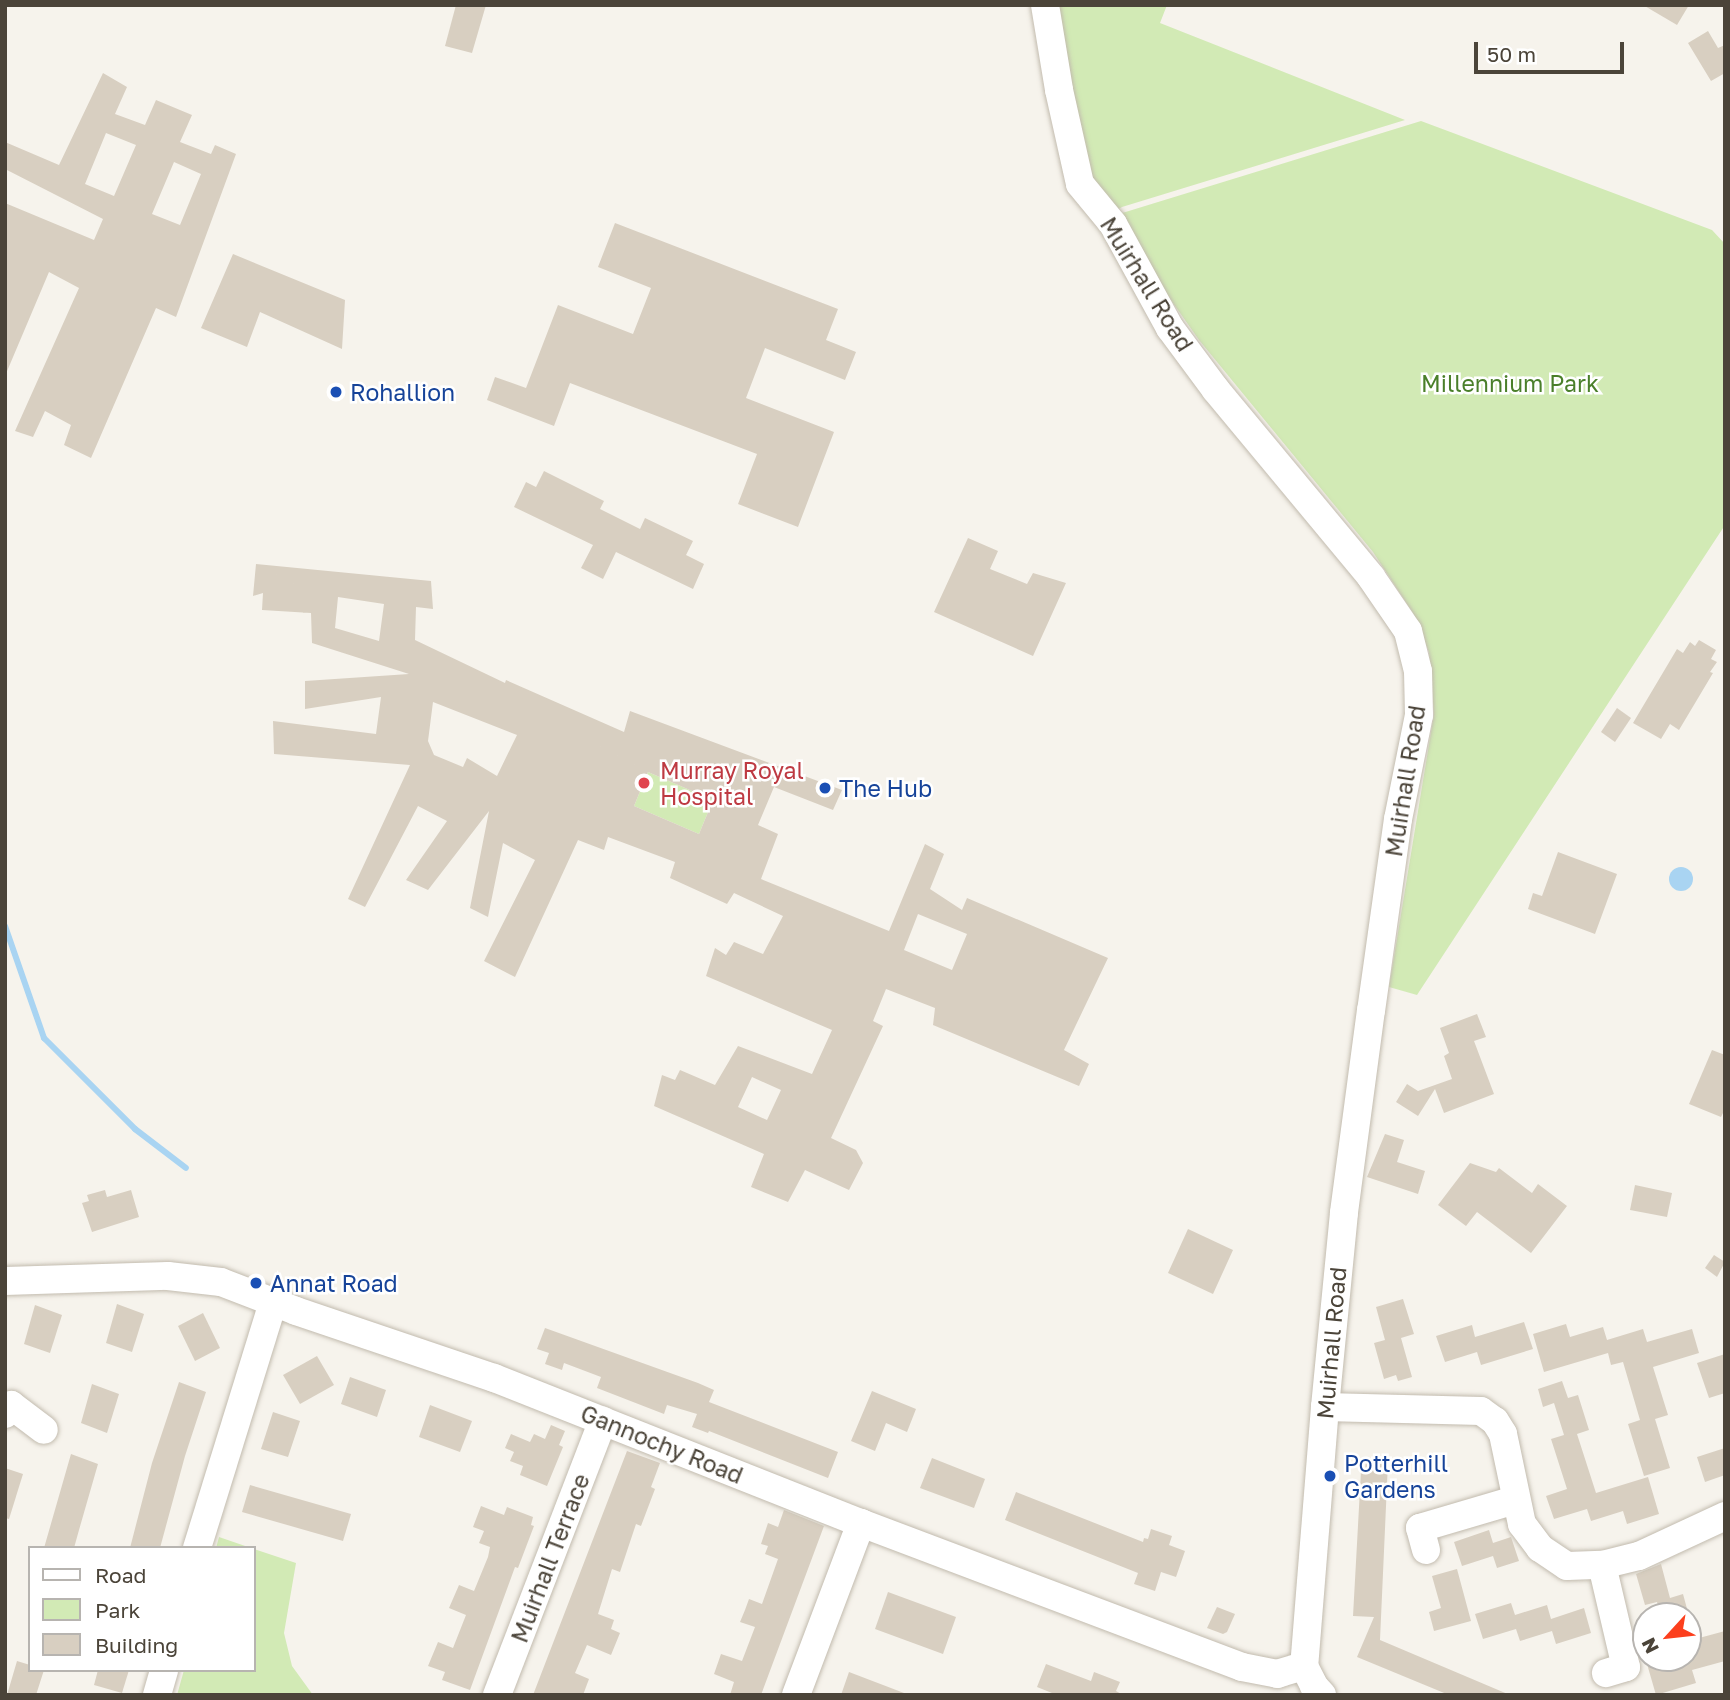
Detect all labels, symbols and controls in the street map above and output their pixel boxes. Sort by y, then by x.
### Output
scale bar [1478,28,1628,72]
text: 50 m [1487,41,1536,67]
street label: Muirhall Road [1095,212,1199,356]
park label: Millennium Park [1421,369,1599,397]
place label: Rohallion [350,378,455,406]
marker: Rohallion [328,384,344,400]
street label: Muirhall Road [1379,703,1431,859]
place label: Murray Royal Hospital [660,756,804,810]
marker: Murray Royal Hospital [634,773,654,793]
place label: The Hub [839,774,932,802]
marker: The Hub [817,780,833,796]
street label: Muirhall Road [1311,1266,1351,1420]
place label: Annat Road [270,1269,398,1297]
marker: Annat Road [248,1275,264,1291]
street label: Gannochy Road [577,1399,747,1489]
place label: Potterhill Gardens [1344,1449,1448,1503]
marker: Potterhill Gardens [1322,1468,1338,1484]
street label: Muirhall Terrace [505,1470,595,1646]
legend [28,1546,256,1672]
text: Road [95,1562,146,1588]
text: Park [95,1597,140,1623]
north arrow [1632,1602,1702,1672]
text: Building [95,1632,178,1658]
text: N [1636,1634,1663,1658]

